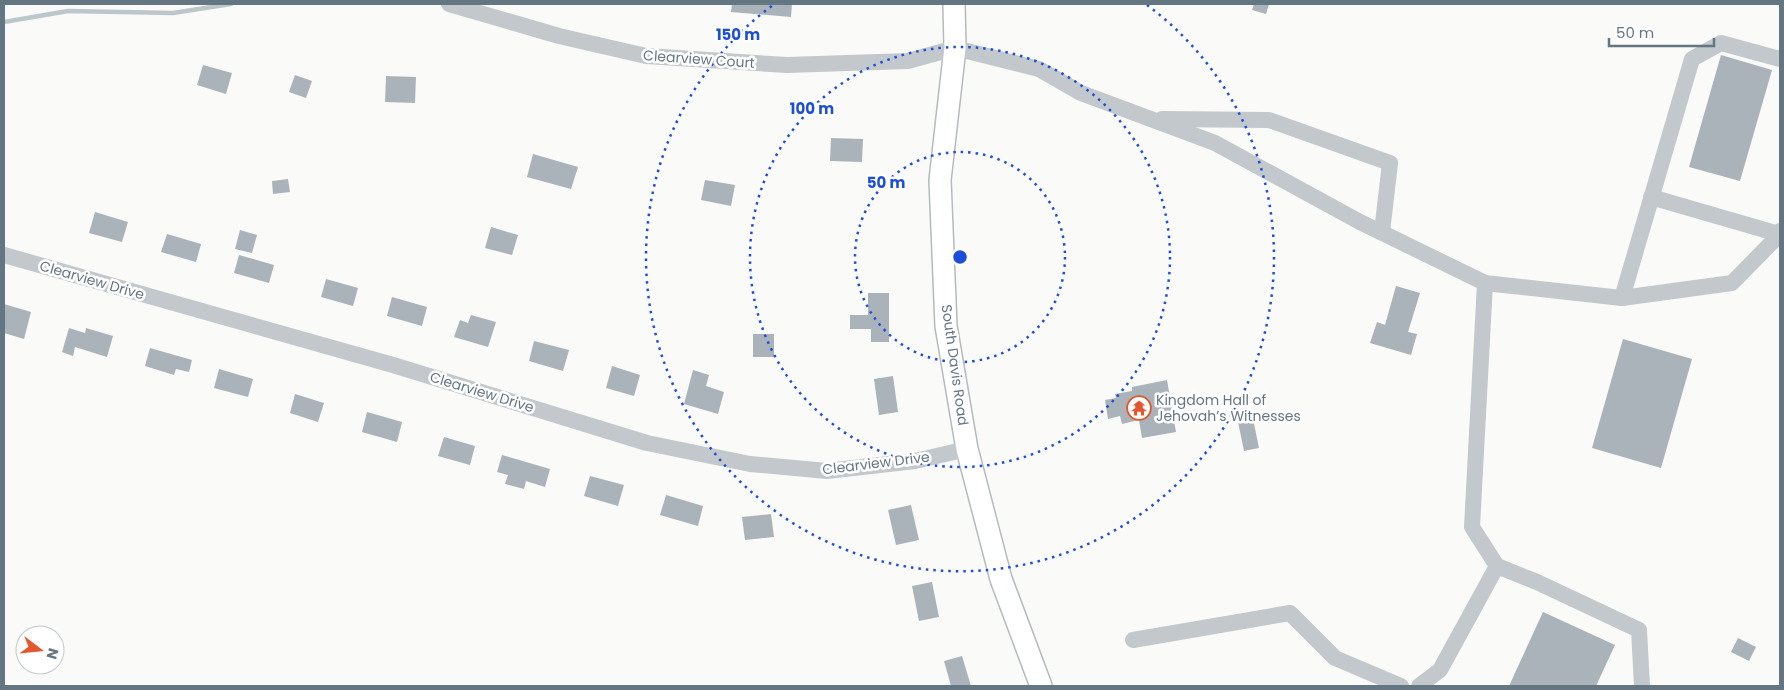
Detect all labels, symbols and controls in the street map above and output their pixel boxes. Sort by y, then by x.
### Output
scale bar [1609,15,1714,47]
text: 50 m [1616,22,1654,43]
text: 150 m [716,24,760,45]
street label: Clearview Court [643,45,755,73]
text: 100 m [790,98,834,119]
text: 50 m [867,172,905,193]
centre of rings [951,248,969,266]
street label: Clearview Drive [37,256,147,305]
street label: South Davis Road [937,303,973,427]
street label: Clearview Drive [427,367,537,417]
place label: Kingdom Hall of Jehovah’s Witnesses [1156,390,1301,426]
temple icon: Kingdom Hall of Jehovah’s Witnesses [1126,395,1152,421]
street label: Clearview Drive [821,446,931,480]
north arrow [15,625,65,675]
text: N [41,646,64,661]

